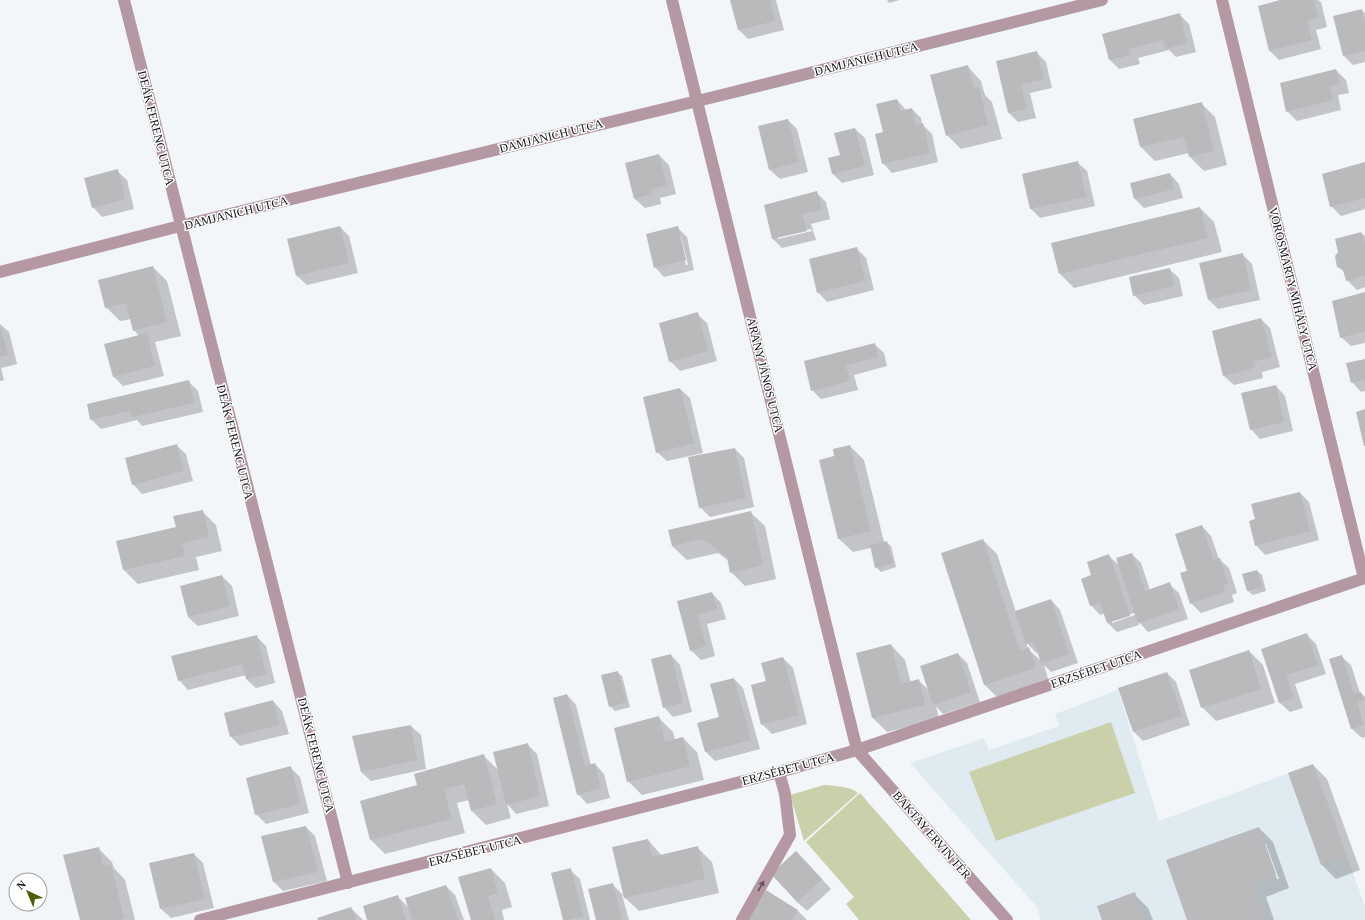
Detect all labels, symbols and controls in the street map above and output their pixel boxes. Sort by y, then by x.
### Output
street label: DAMJANICH UTCA [813,39,920,79]
street label: DEÁK FERENC UTCA [135,69,177,187]
street label: DAMJANICH UTCA [498,116,605,156]
street label: DAMJANICH UTCA [183,193,290,233]
street label: VÖRÖSMARTY MIHÁLY UTCA [1266,206,1320,372]
street label: ARANY JÁNOS UTCA [744,316,786,434]
street label: DEÁK FERENC UTCA [214,383,256,501]
street label: ERZSÉBET UTCA [1049,647,1143,691]
street label: DEÁK FERENC UTCA [295,696,337,814]
street label: ERZSÉBET UTCA [740,750,836,788]
street label: BAKTAY ERVIN TÉR [890,788,974,882]
street label: ERZSÉBET UTCA [427,833,523,869]
north arrow [8,872,48,912]
text: N [14,878,28,892]
one-way arrow [757,880,764,892]

